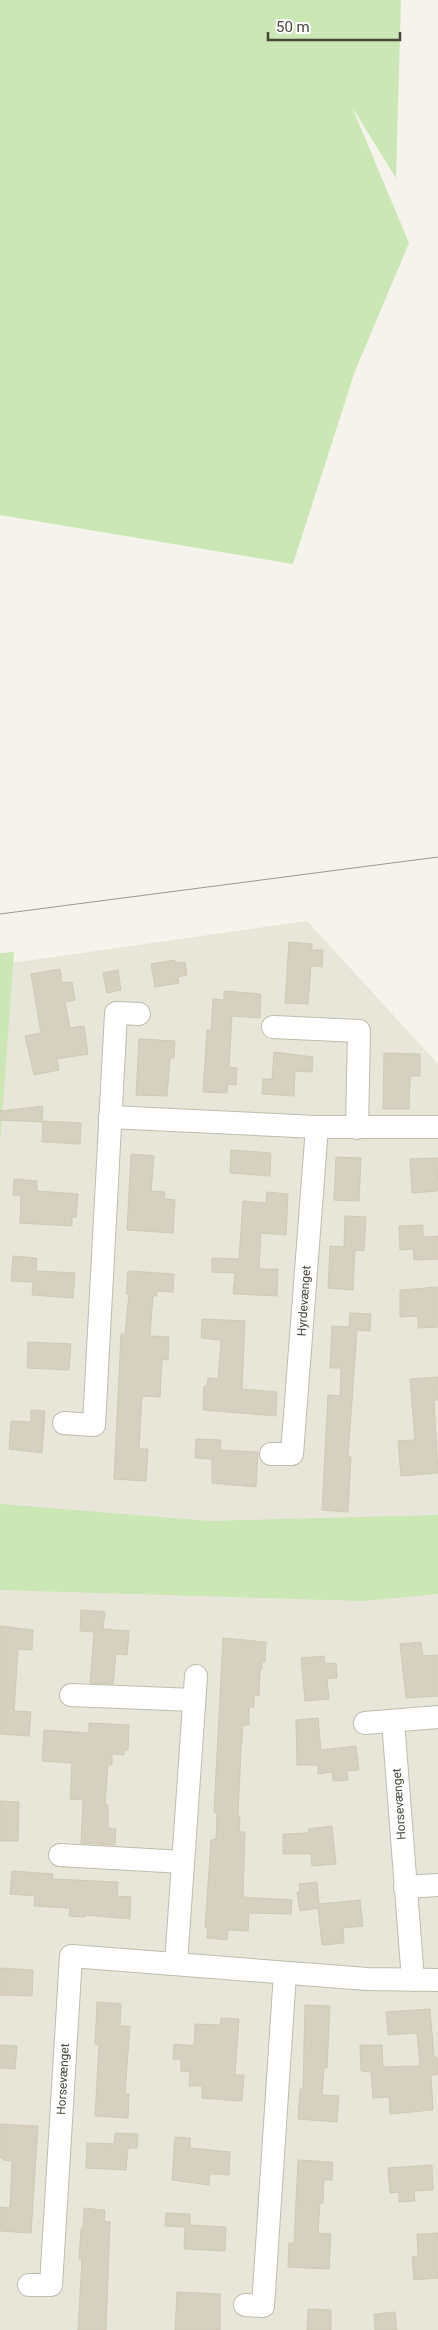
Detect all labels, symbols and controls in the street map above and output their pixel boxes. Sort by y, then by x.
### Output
scale bar [268,10,400,42]
text: 50 m [276,18,310,36]
street label: Hyrdevænget [295,1265,313,1337]
street label: Horsevænget [390,1768,408,1840]
street label: Horsevænget [54,2043,72,2115]

